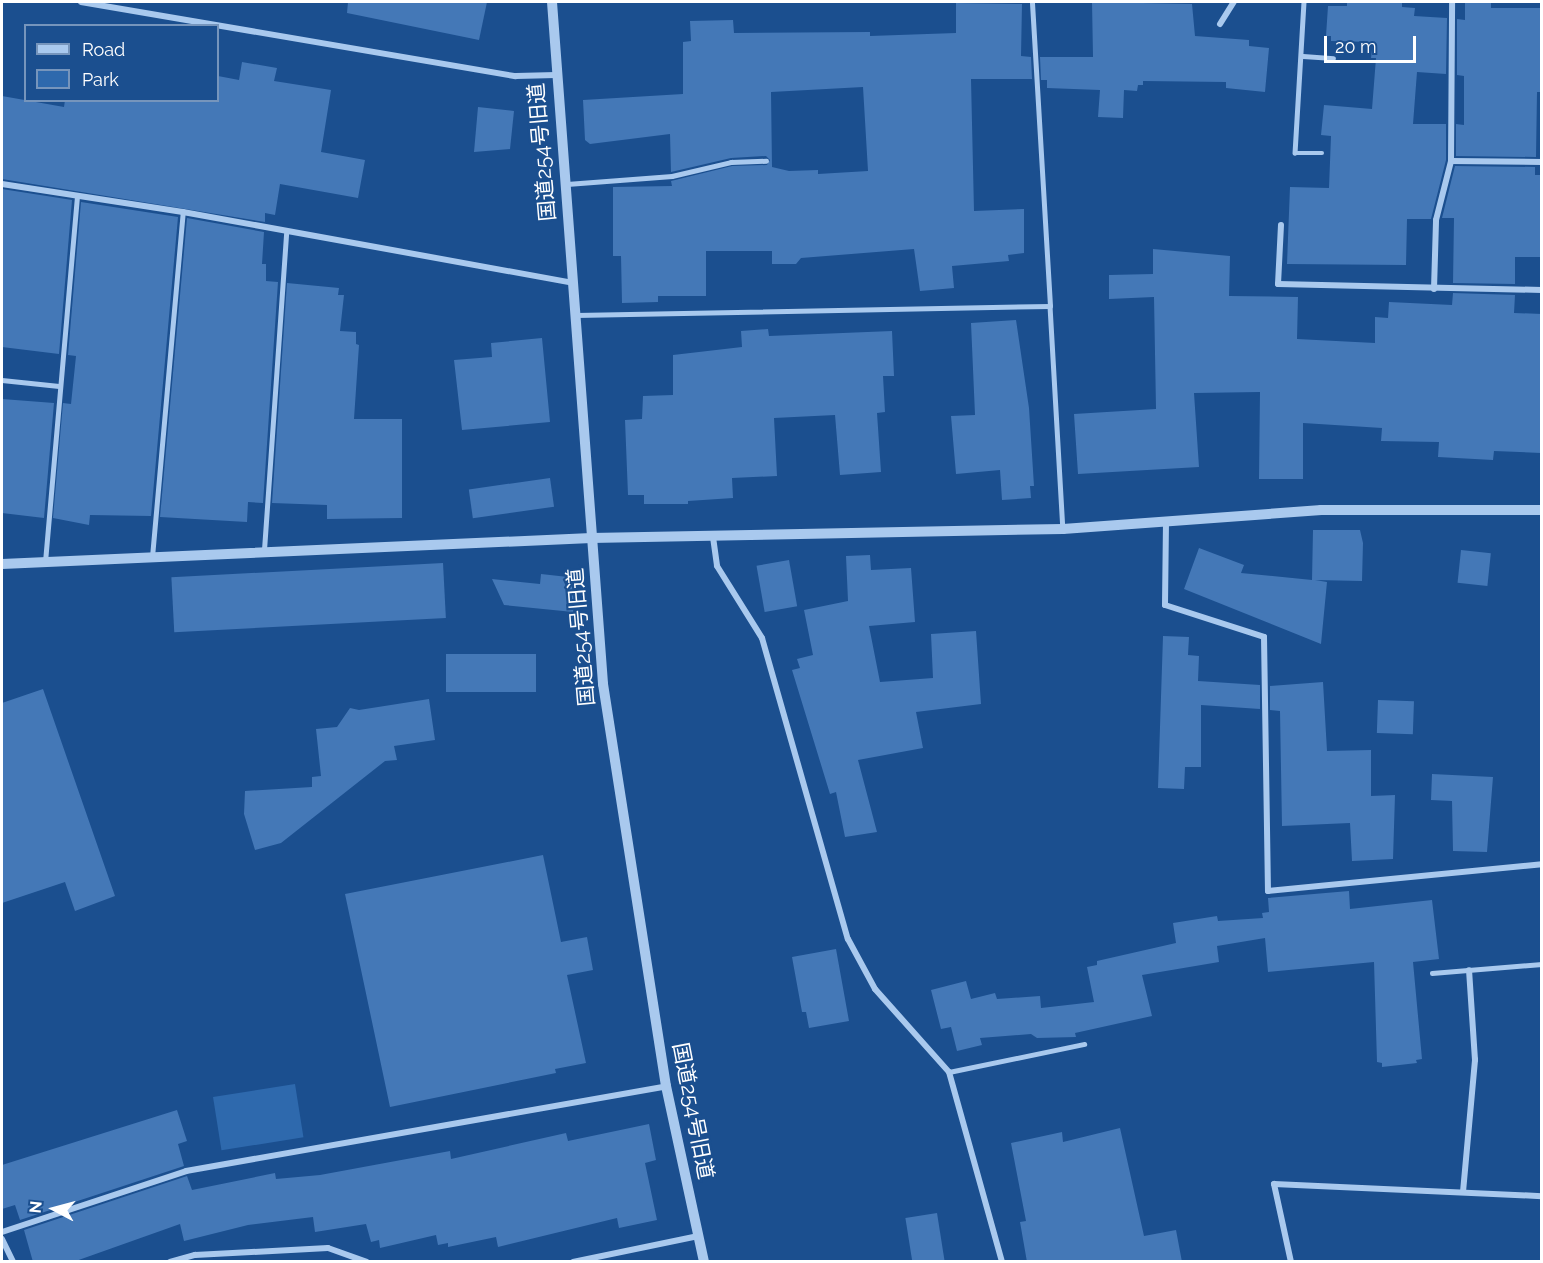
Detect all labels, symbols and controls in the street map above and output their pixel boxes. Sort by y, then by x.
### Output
legend [24,24,219,102]
scale bar [1327,24,1418,62]
text: 20 m [1335,36,1377,57]
text: Road [82,39,125,60]
text: Park [82,69,119,90]
street label: 国道254号旧道 [523,82,561,222]
street label: 国道254号旧道 [562,567,600,707]
street label: 国道254号旧道 [667,1040,719,1182]
north arrow [24,1179,84,1239]
text: N [26,1200,46,1214]

